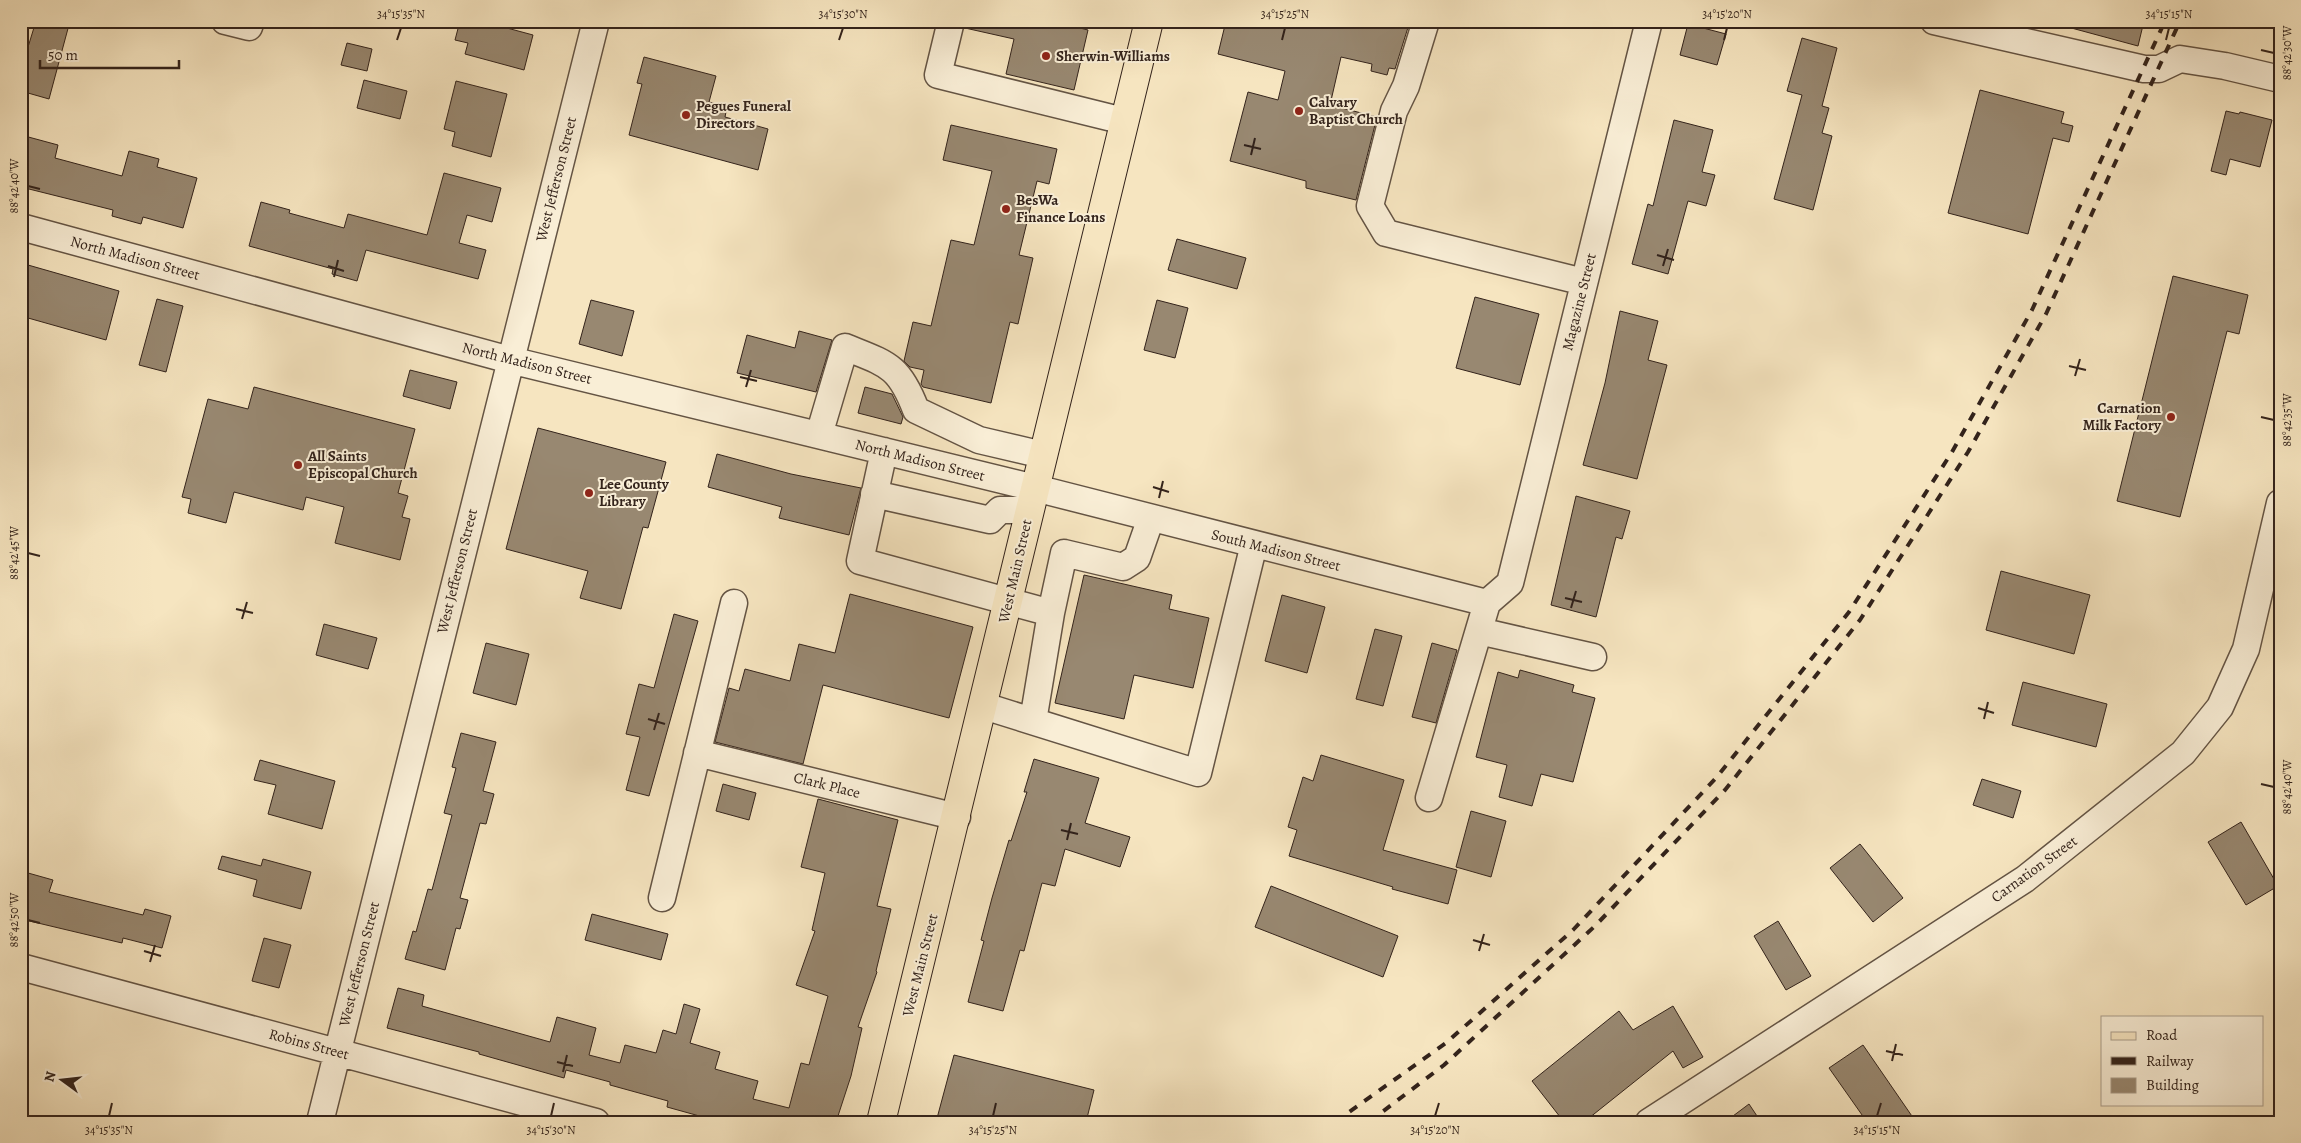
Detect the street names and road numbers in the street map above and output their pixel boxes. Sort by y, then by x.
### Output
street label: West Jefferson Street [531,115,581,244]
street label: North Madison Street [68,231,202,285]
street label: Magazine Street [1557,251,1601,353]
street label: North Madison Street [460,337,594,389]
street label: North Madison Street [853,434,987,486]
street label: West Jefferson Street [432,507,482,636]
street label: West Main Street [993,517,1037,626]
street label: South Madison Street [1209,524,1343,576]
street label: Clark Place [792,767,863,803]
street label: Carnation Street [1987,831,2081,907]
street label: West Jefferson Street [334,900,384,1029]
street label: West Main Street [897,911,942,1020]
street label: Robins Street [267,1024,351,1064]

